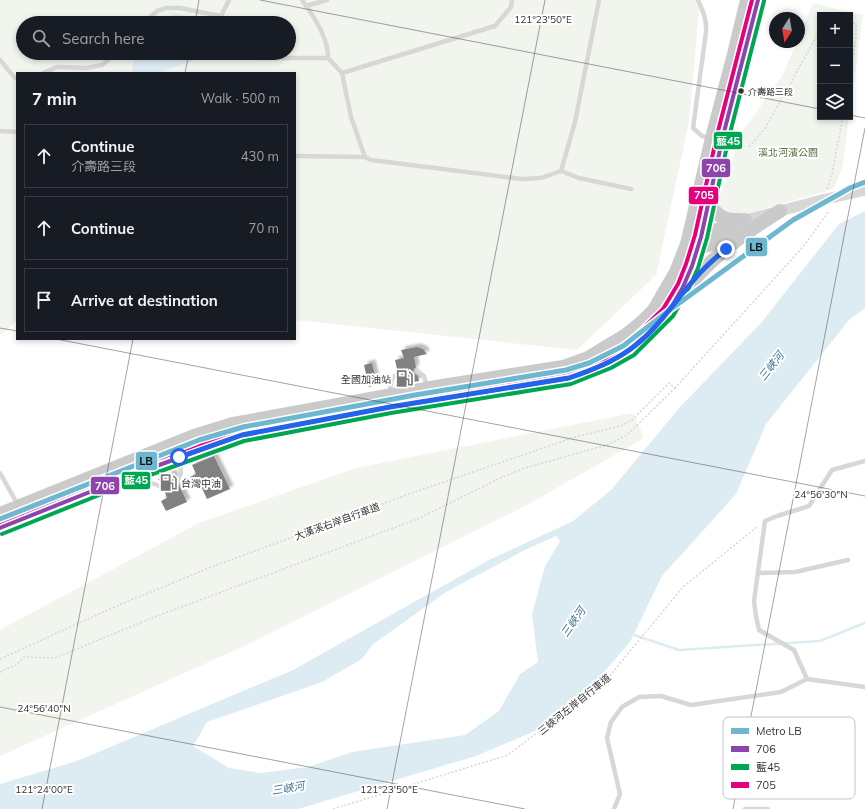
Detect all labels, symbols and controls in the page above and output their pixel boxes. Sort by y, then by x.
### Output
north arrow [769,12,805,48]
map controls [817,12,853,120]
button: + [817,12,853,48]
text: 121°23'50"E [514,13,572,26]
search box [16,16,296,60]
icon: search [30,27,52,49]
text: Search here [62,29,144,48]
button: − [817,48,853,84]
button: layers [817,84,853,120]
marker: 介壽路三段 [736,86,746,96]
place label: 介壽路三段 [748,86,793,97]
text: 7 min [32,88,77,109]
text: Walk · 500 m [201,90,280,106]
line badge: 藍45 [713,131,743,150]
text: 藍45 [716,134,740,148]
text: Continue [71,137,134,156]
icon: ahead [33,145,55,167]
park label: 溪北河濱公園 [758,146,818,159]
text: 430 m [241,148,279,164]
text: 介壽路三段 [71,158,136,174]
line badge: 706 [701,158,731,178]
text: 706 [706,161,726,175]
line badge: 705 [688,186,719,205]
text: 705 [694,188,714,202]
icon: ahead [33,217,55,239]
text: Continue [71,219,134,238]
text: 70 m [249,220,279,236]
line badge: LB [745,237,768,257]
route end [717,240,735,258]
text: LB [749,240,763,254]
icon: arrive [33,289,55,311]
text: Arrive at destination [71,291,218,310]
water label: 三峽河 [755,347,788,383]
fuel station icon: 全國加油站 [394,369,414,389]
place label: 全國加油站 [341,373,391,386]
route start [170,448,188,466]
line badge: LB [135,451,158,471]
text: LB [139,454,153,468]
line badge: 藍45 [121,471,151,490]
text: 藍45 [124,473,148,487]
fuel station icon: 台灣中油 [158,473,178,493]
line badge: 706 [90,476,120,495]
place label: 台灣中油 [181,477,221,490]
text: 706 [95,479,115,493]
text: 24°56'30"N [794,488,848,501]
street label: 大漢溪右岸自行車道 [293,500,382,543]
water label: 三峽河 [558,603,589,640]
street label: 三峽河左岸自行車道 [535,671,613,738]
text: 24°56'40"N [17,702,71,715]
legend [723,717,855,799]
text: Metro LB [756,724,802,738]
text: 706 [756,742,776,756]
text: 藍45 [756,760,781,774]
water label: 三峽河 [271,778,307,797]
text: 705 [756,778,776,792]
text: 121°24'00"E [15,783,73,796]
text: 121°23'50"E [360,783,418,796]

